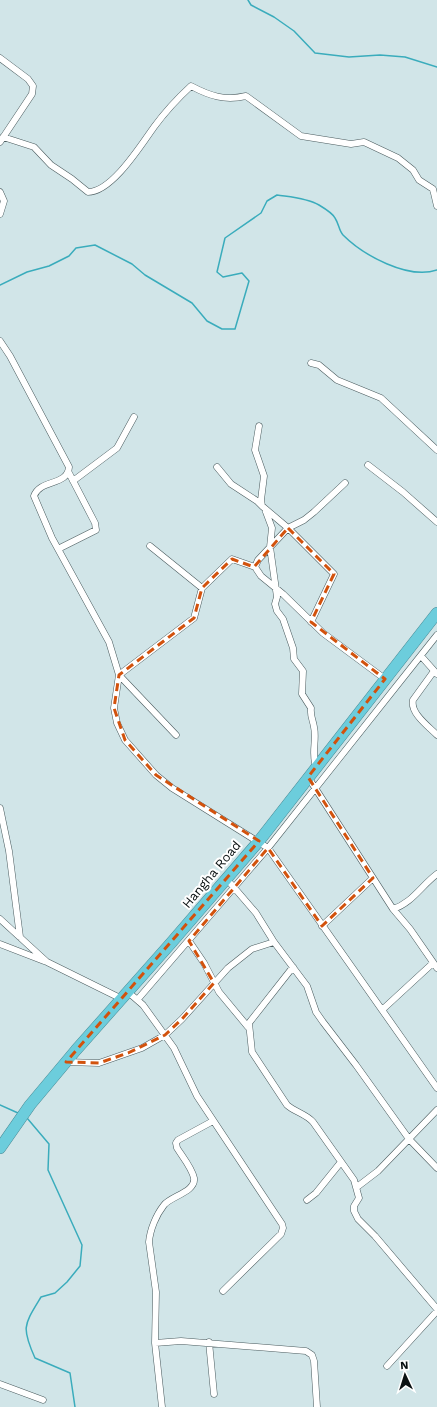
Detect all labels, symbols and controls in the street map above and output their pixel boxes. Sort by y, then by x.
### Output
street label: Hangha Road [179,838,244,911]
north arrow [385,1355,425,1395]
text: N [400,1359,409,1372]

